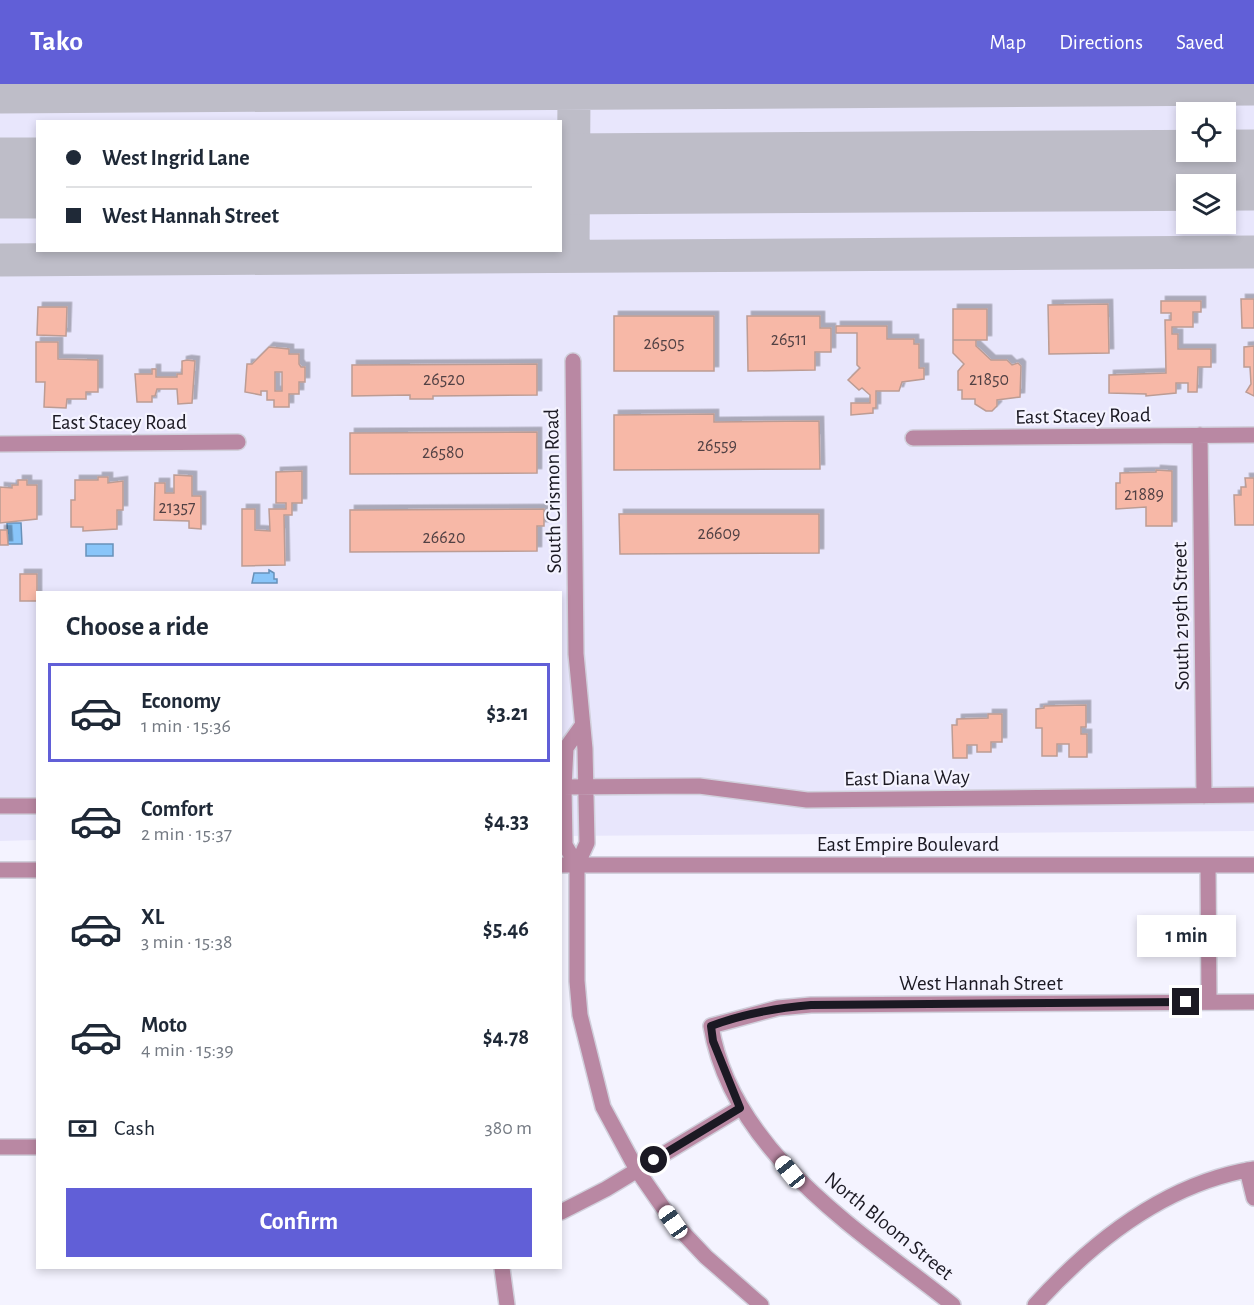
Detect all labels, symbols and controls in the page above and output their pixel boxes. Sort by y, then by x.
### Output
text: Tako [30,28,83,56]
text: Map [990,32,1026,53]
text: Directions [1059,32,1143,53]
text: Saved [1176,32,1224,53]
map controls [1176,102,1236,234]
button: locate [1176,102,1236,162]
text: West Ingrid Lane [102,147,250,169]
button: layers [1176,174,1236,234]
text: West Hannah Street [102,205,279,227]
house number: 26511 [771,331,807,349]
house number: 26505 [643,335,685,353]
house number: 26520 [423,371,465,389]
house number: 21850 [969,371,1009,389]
street label: East Stacey Road [1015,404,1151,428]
street label: South Crismon Road [541,408,565,574]
street label: East Stacey Road [51,412,187,433]
house number: 26559 [697,437,737,455]
house number: 26580 [422,444,464,462]
house number: 21889 [1124,486,1164,504]
house number: 21357 [159,499,195,517]
house number: 26609 [697,525,741,543]
house number: 26620 [423,529,465,547]
street label: South 219th Street [1169,541,1193,691]
text: Choose a ride [66,613,209,640]
icon: car [69,686,123,740]
text: Economy [141,690,221,712]
text: $3.21 [486,702,529,724]
text: 1 min · 15:36 [141,716,231,736]
street label: East Diana Way [844,766,970,790]
icon: car [69,794,123,848]
text: Comfort [141,798,213,820]
text: $4.33 [484,810,529,832]
text: 2 min · 15:37 [141,824,232,844]
street label: East Empire Boulevard [817,834,999,855]
icon: car [69,902,123,956]
text: XL [141,906,164,928]
callout: 1 min [1136,915,1236,957]
text: $5.46 [483,918,529,940]
text: 1 min [1165,926,1208,946]
text: 3 min · 15:38 [141,932,232,952]
street label: West Hannah Street [899,973,1063,994]
route end [1172,988,1199,1015]
icon: car [69,1010,123,1064]
text: Moto [141,1014,187,1036]
text: $4.78 [483,1026,529,1048]
text: 4 min · 15:39 [141,1040,234,1060]
icon: cash [66,1112,99,1145]
text: Cash [114,1117,155,1139]
text: 380 m [484,1118,532,1138]
route start [640,1146,667,1173]
car [772,1152,808,1192]
street label: North Bloom Street [821,1168,957,1284]
button: Confirm [66,1188,532,1257]
car [655,1202,691,1242]

